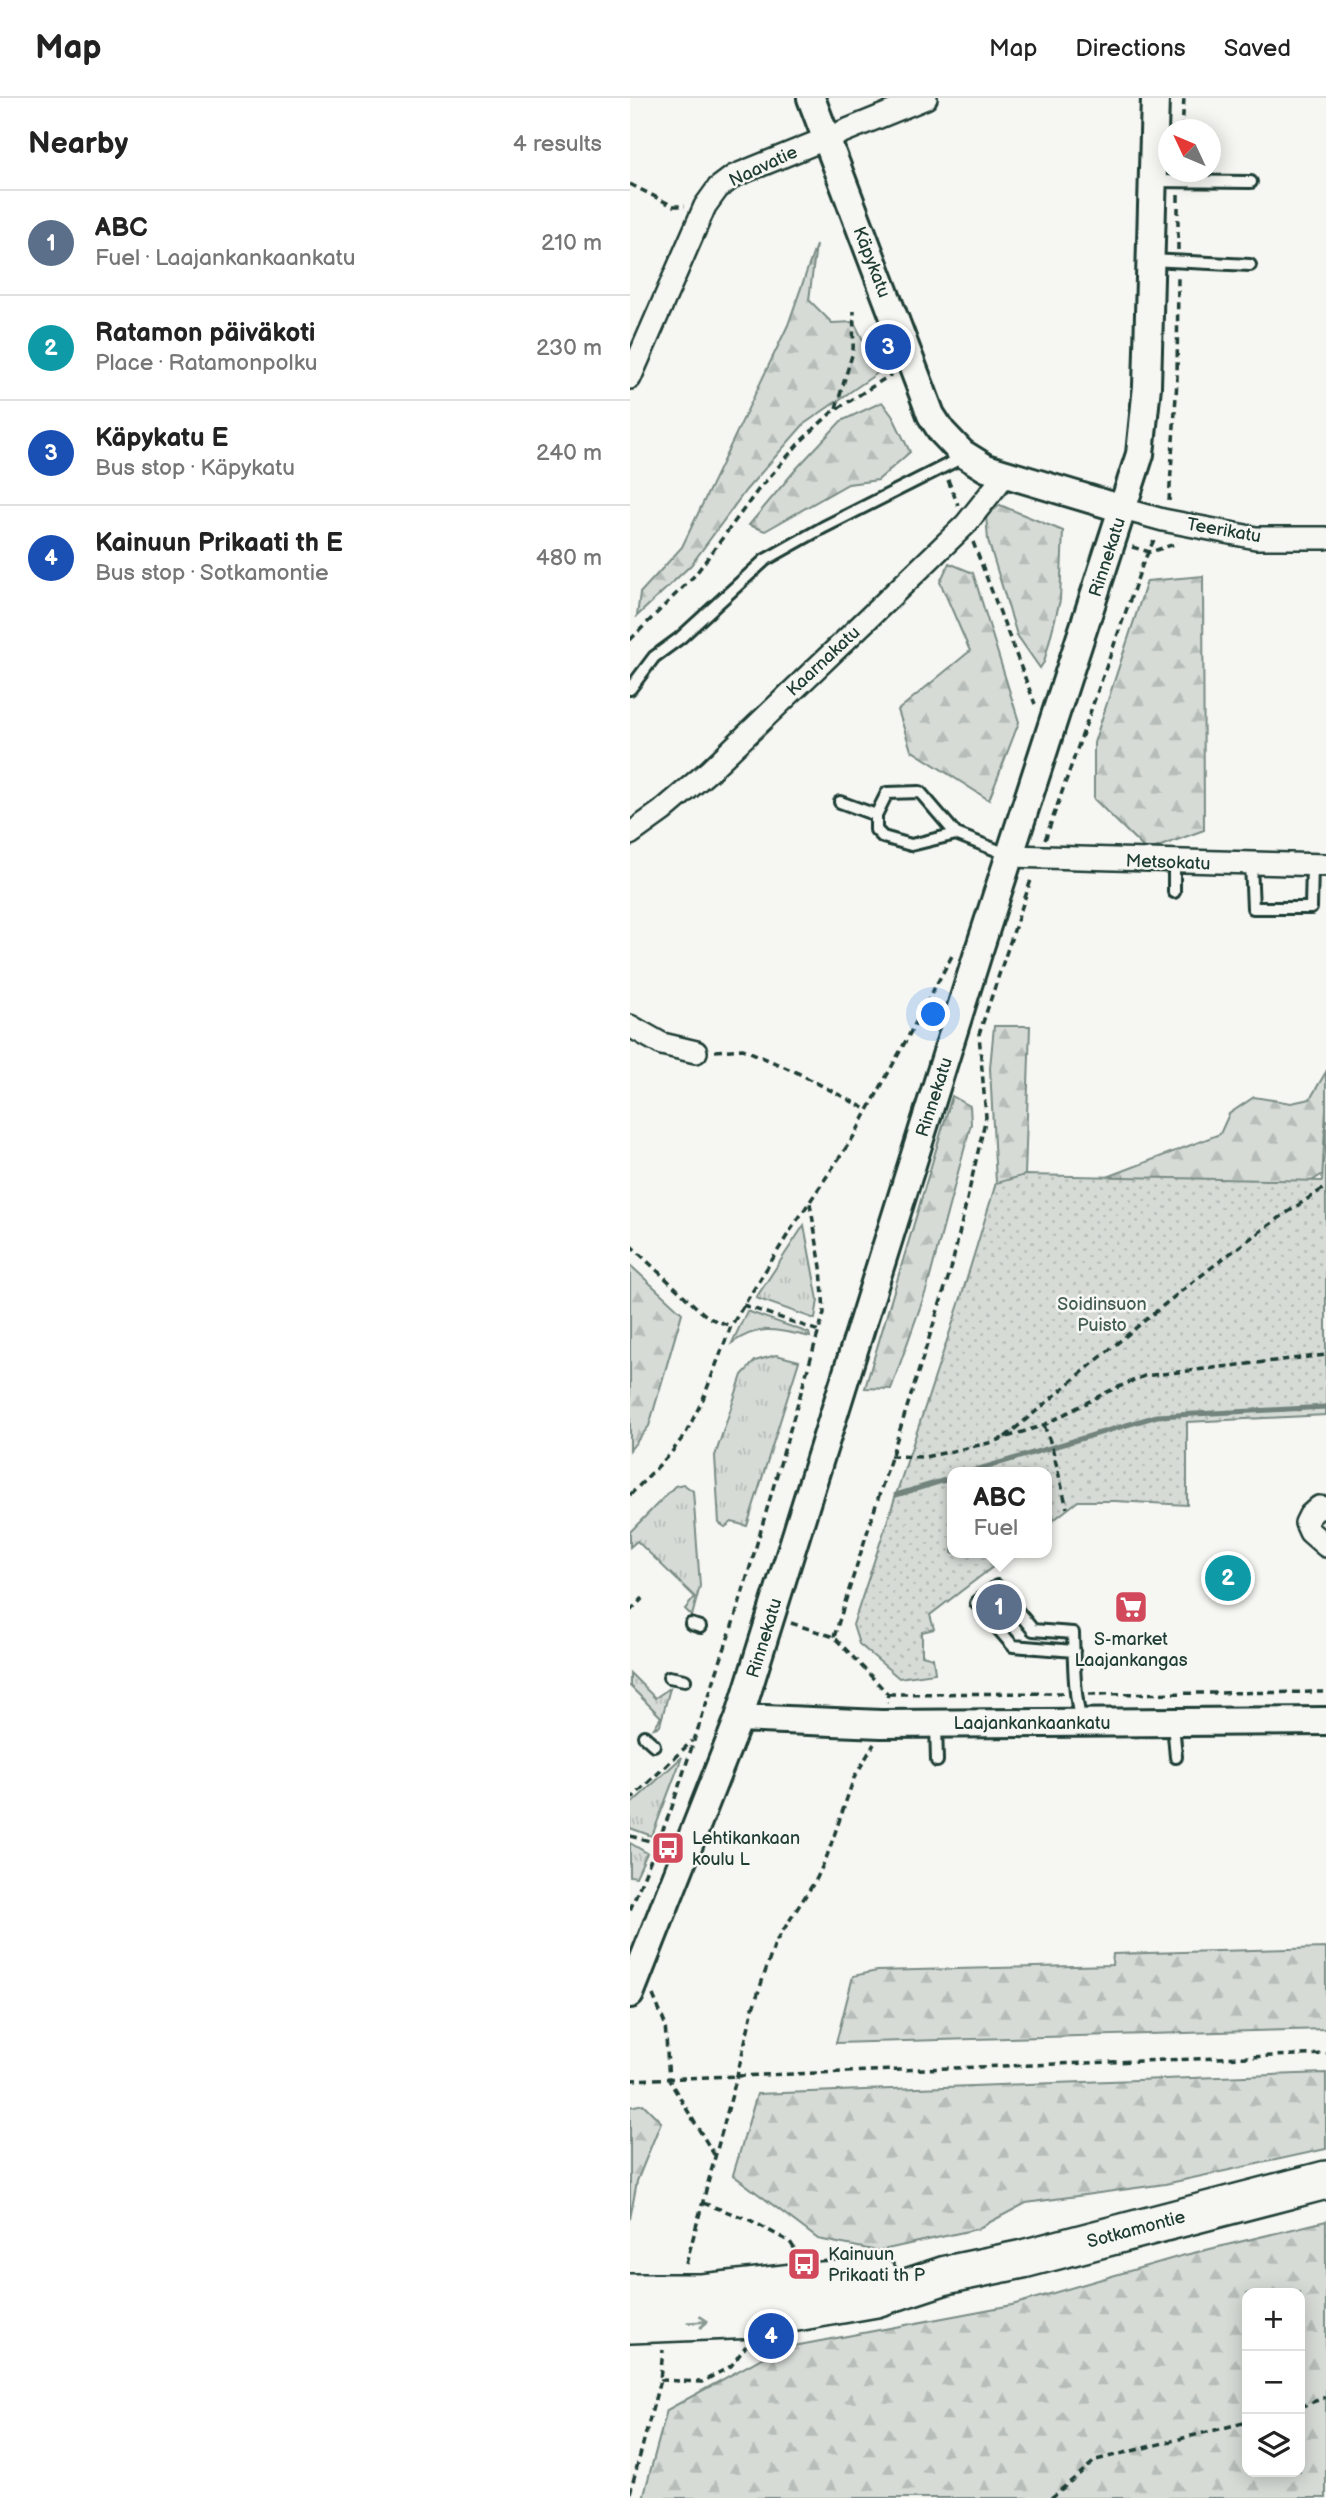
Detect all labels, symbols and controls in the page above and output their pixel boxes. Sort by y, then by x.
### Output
text: Map [35,28,101,68]
text: Map [989,34,1037,63]
text: Directions [1075,34,1186,63]
text: Saved [1224,34,1291,63]
north arrow [1158,119,1221,182]
text: Nearby [28,126,128,162]
text: 4 results [513,130,602,158]
street label: Naavatie [726,141,801,191]
text: ABC [95,213,148,244]
street label: Käpykatu [848,224,895,301]
text: 1 [46,229,56,257]
text: 210 m [541,229,602,257]
text: Fuel · Laajankankaankatu [95,244,356,272]
text: Ratamon päiväkoti [95,318,315,349]
pin: 3 [865,321,911,373]
text: 2 [44,334,58,362]
text: 230 m [536,334,602,362]
text: Place · Ratamonpolku [95,349,318,377]
text: Käpykatu E [95,423,229,454]
text: 3 [44,439,58,467]
text: 240 m [536,439,602,467]
text: Bus stop · Käpykatu [95,454,295,482]
street label: Teerikatu [1185,514,1263,547]
street label: Rinnekatu [1085,515,1130,599]
text: Kainuun Prikaati th E [95,528,343,559]
text: 4 [44,544,58,572]
text: 480 m [536,544,602,572]
text: Bus stop · Sotkamontie [95,559,329,587]
street label: Kaarnakatu [782,622,864,701]
street label: Metsokatu [1125,851,1211,874]
your location [916,997,950,1031]
street label: Rinnekatu [912,1055,957,1139]
park label: Soidinsuon Puisto [1057,1294,1147,1336]
popup [947,1467,1052,1558]
text: ABC [973,1483,1026,1514]
text: Fuel [973,1514,1018,1542]
pin: 2 [1205,1552,1251,1604]
pin: 1 [976,1581,1022,1633]
supermarket icon: S-market Laajankangas [1112,1588,1150,1626]
street label: Rinnekatu [742,1596,787,1680]
place label: S-market Laajankangas [1074,1629,1188,1671]
street label: Laajankankaankatu [954,1713,1110,1734]
place label: Lehtikankaan koulu L [692,1828,800,1870]
bus stop icon: Lehtikankaan koulu L [649,1829,687,1867]
street label: Sotkamontie [1085,2206,1188,2253]
place label: Kainuun Prikaati th P [828,2244,926,2286]
bus stop icon: Kainuun Prikaati th P [785,2245,823,2283]
map controls [1242,2288,1305,2477]
button: + [1242,2288,1305,2351]
pin: 4 [748,2310,794,2362]
one-way arrow [686,2316,709,2329]
button: − [1242,2351,1305,2414]
button: layers [1242,2414,1305,2477]

